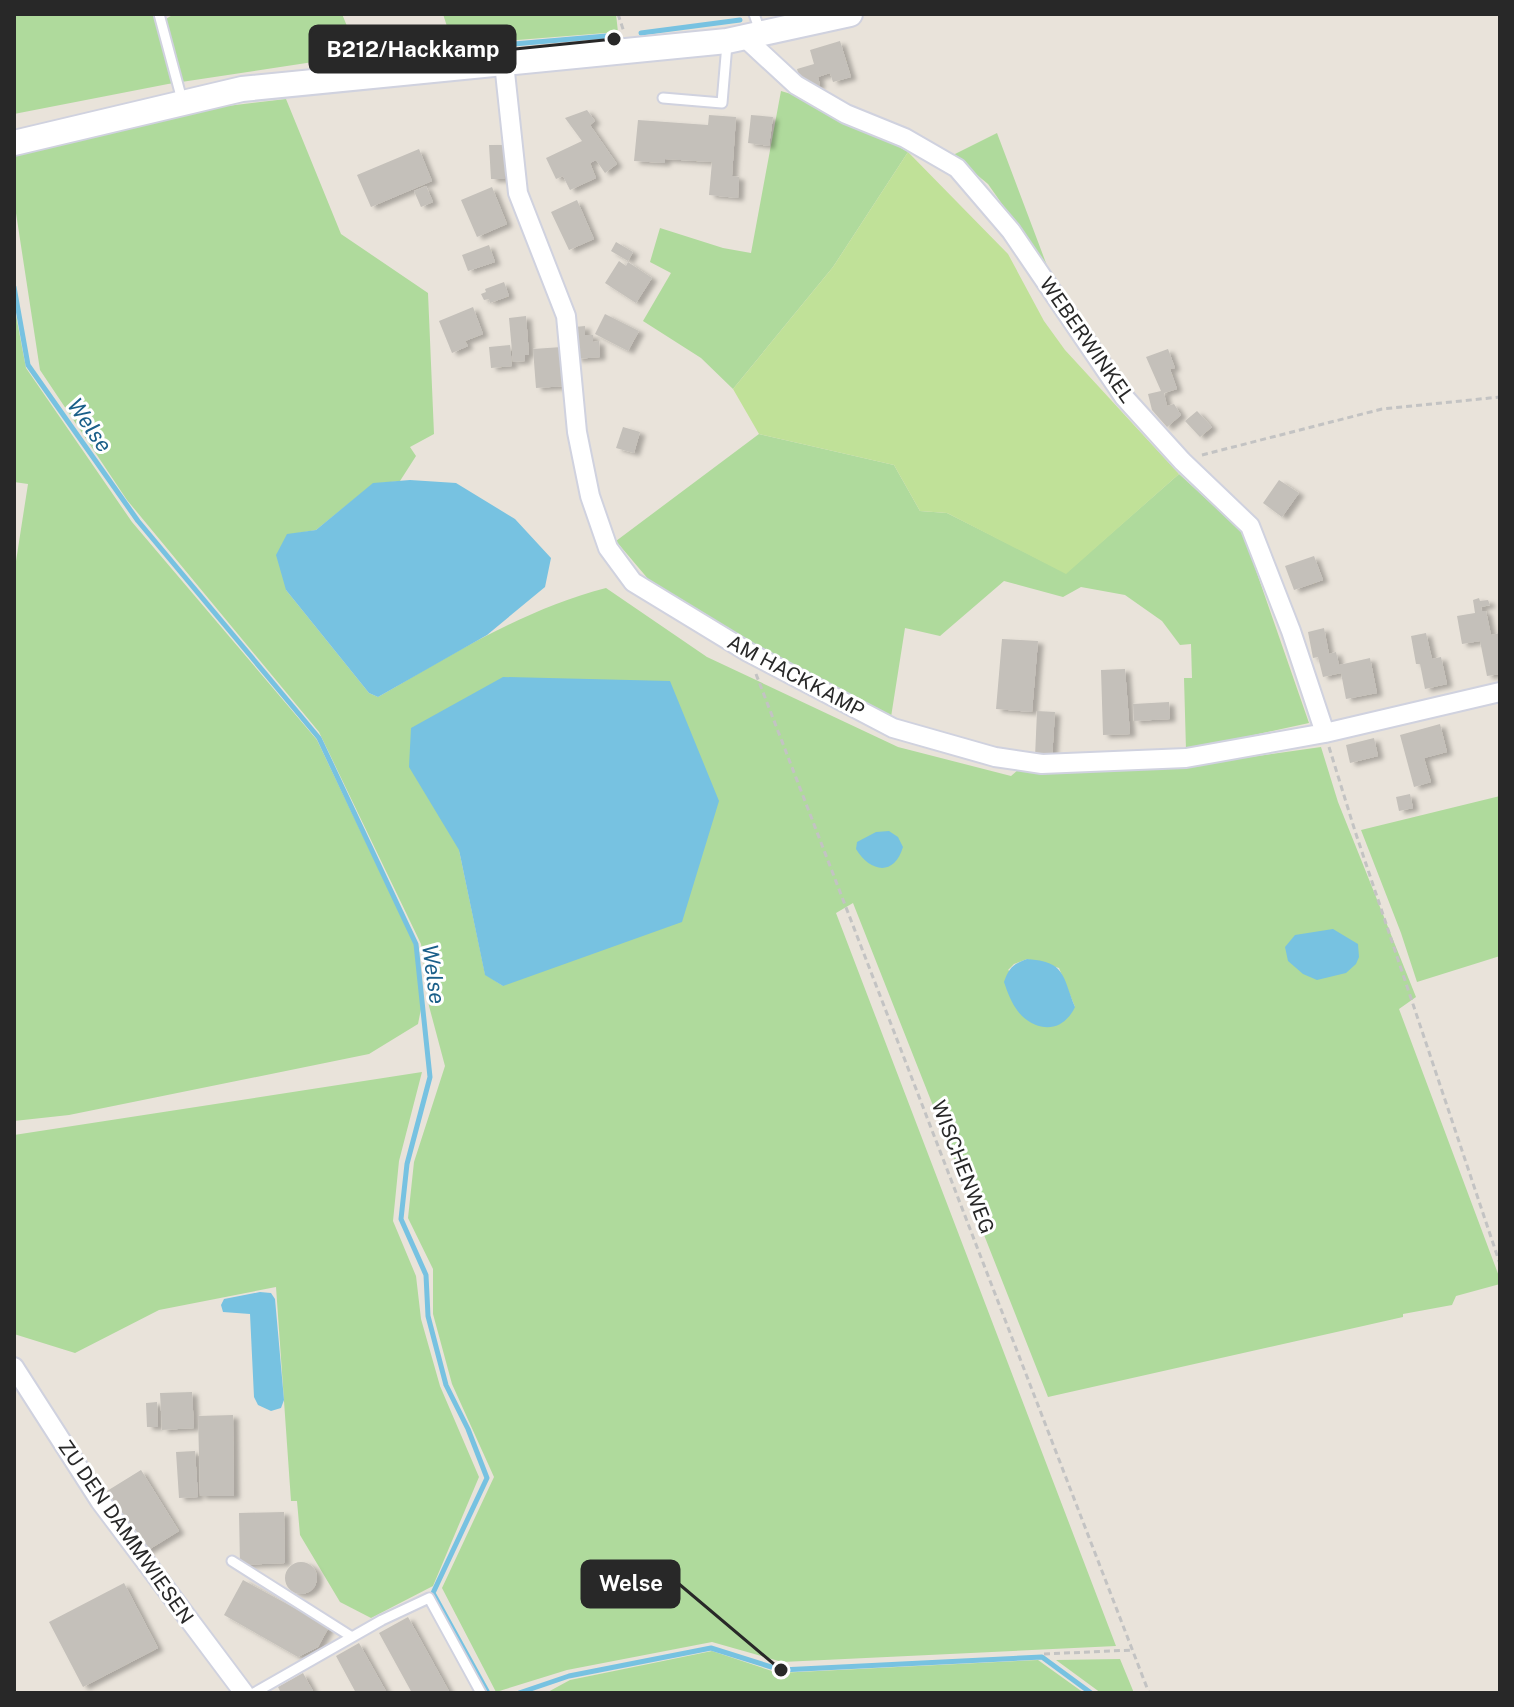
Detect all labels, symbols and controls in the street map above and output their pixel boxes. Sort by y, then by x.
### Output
callout: B212/Hackkamp [310,26,515,72]
text: B212/Hackkamp [327,36,499,62]
street label: WEBERWINKEL [1035,272,1139,408]
water label: Welse [62,393,118,457]
street label: AM HACKKAMP [723,630,869,722]
water label: Welse [417,943,451,1005]
street label: WISCHENWEG [927,1097,999,1237]
street label: ZU DEN DAMMWIESEN [53,1435,199,1629]
callout: Welse [582,1561,679,1607]
text: Welse [599,1570,663,1596]

